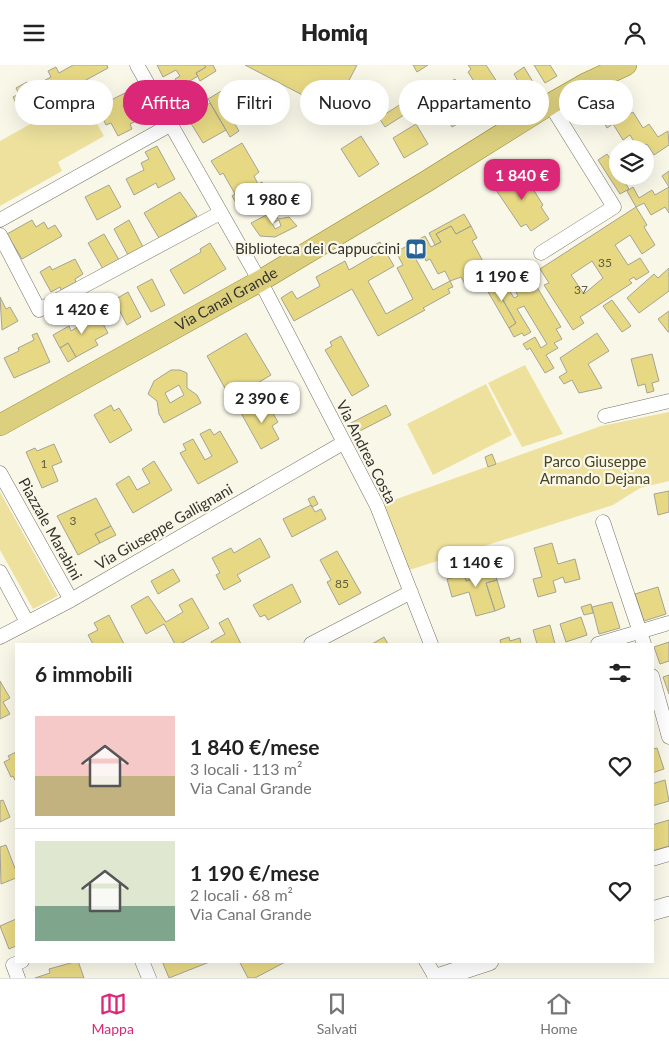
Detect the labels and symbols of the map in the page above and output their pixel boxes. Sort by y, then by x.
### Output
pin: 1 840 € [476,159,568,201]
pin: 1 980 € [227,183,319,225]
library icon: Biblioteca dei Cappuccini [404,237,428,261]
place label: Biblioteca dei Cappuccini [235,239,400,257]
house number: 35 [598,255,612,270]
pin: 1 190 € [456,259,548,302]
street label: Via Canal Grande [172,263,280,334]
house number: 37 [574,282,588,297]
pin: 1 420 € [36,293,128,335]
pin: 2 390 € [216,381,308,424]
street label: Via Andrea Costa [333,397,401,506]
park label: Parco Giuseppe Armando Dejana [540,452,650,487]
house number: 1 [41,456,48,471]
street label: Piazzale Marabini [15,474,86,583]
street label: Via Giuseppe Gallignani [92,479,235,573]
house number: 3 [70,513,77,528]
pin: 1 140 € [430,545,522,588]
house number: 85 [335,576,349,591]

